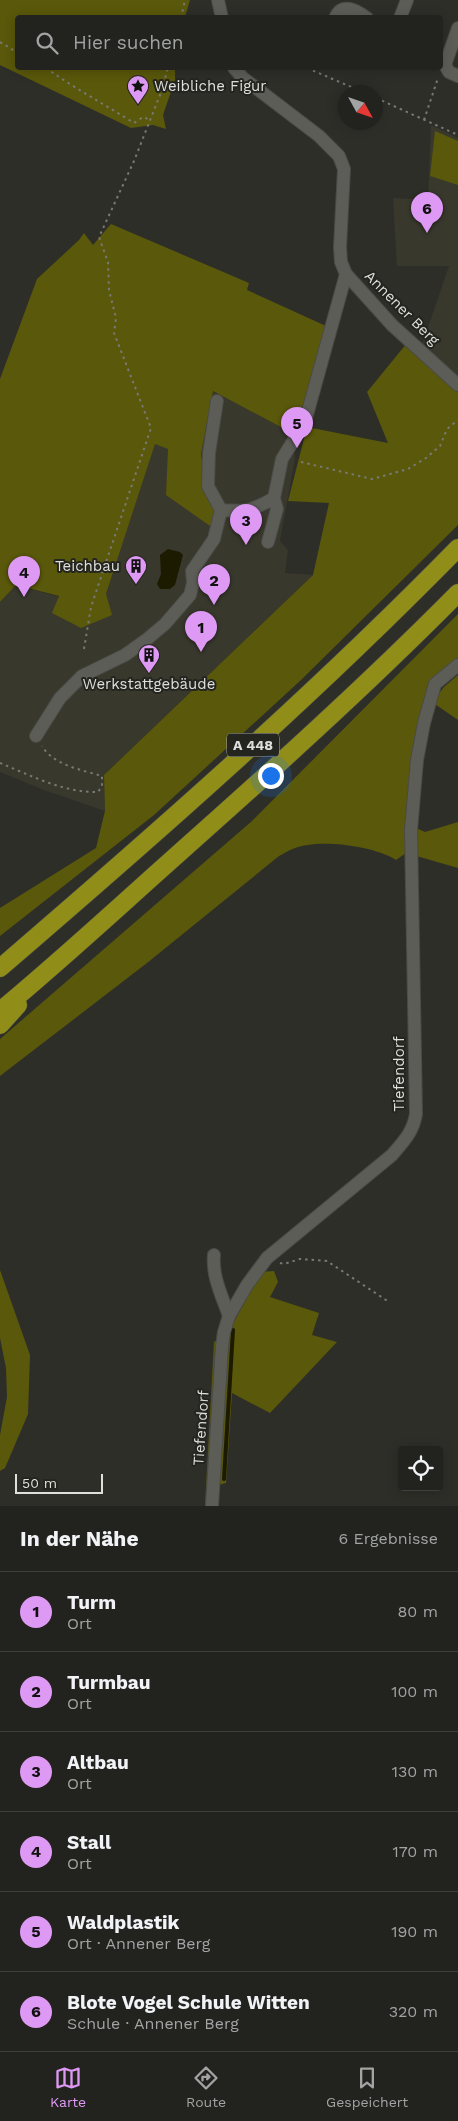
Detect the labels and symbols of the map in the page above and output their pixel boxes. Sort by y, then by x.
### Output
place icon: Weibliche Figur [126,74,150,105]
place label: Weibliche Figur [154,77,267,95]
north arrow [338,85,383,130]
pin: 6 [411,192,443,233]
street label: Annener Berg [361,267,443,349]
pin: 5 [281,407,313,448]
pin: 3 [230,504,262,545]
building icon: Teichbau [124,554,148,585]
pin: 4 [8,556,40,597]
place label: Teichbau [55,557,120,575]
pin: 2 [198,564,230,605]
pin: 1 [185,611,217,652]
building icon: Werkstattgebäude [137,643,161,674]
place label: Werkstattgebäude [83,675,215,693]
road number: A 448 [227,734,279,756]
your location [258,763,284,789]
street label: Tiefendorf [390,1036,408,1112]
street label: Tiefendorf [189,1390,213,1466]
scale bar [15,1471,102,1494]

